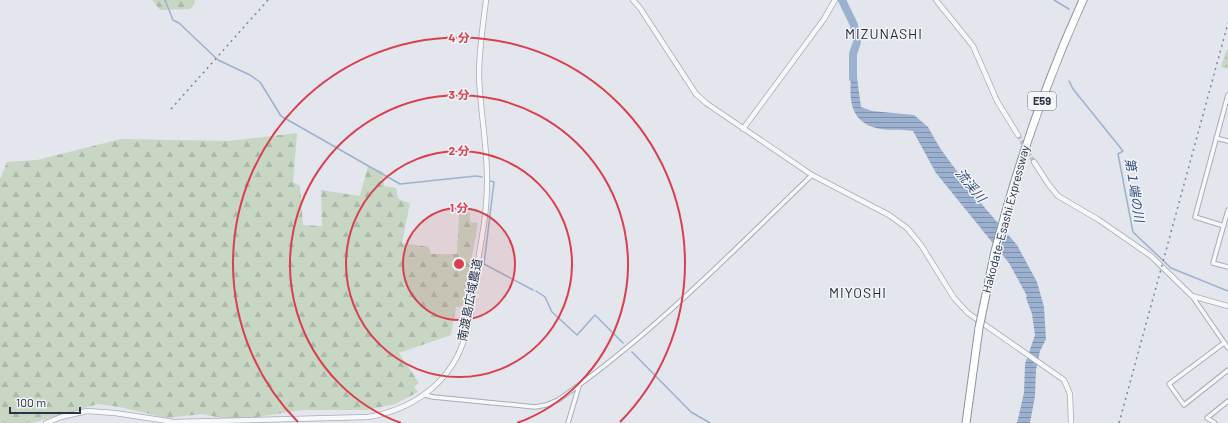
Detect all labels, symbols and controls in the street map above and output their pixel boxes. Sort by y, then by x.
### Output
district label: MIZUNASHI [845,25,923,42]
text: 4 分 [448,30,470,44]
text: 3 分 [449,87,469,101]
road number: E59 [1028,92,1056,110]
text: 2 分 [448,143,470,157]
street label: Hakodate-Esashi Expressway [979,143,1032,294]
water label: 第１端の川 [1122,157,1148,225]
water label: 流渓川 [952,165,991,207]
text: 1 分 [450,200,468,214]
centre of rings [452,257,466,271]
street label: 南渡島広域農道 [454,257,484,342]
district label: MIYOSHI [829,284,887,301]
scale bar [10,389,80,415]
text: 100 m [16,395,46,409]

